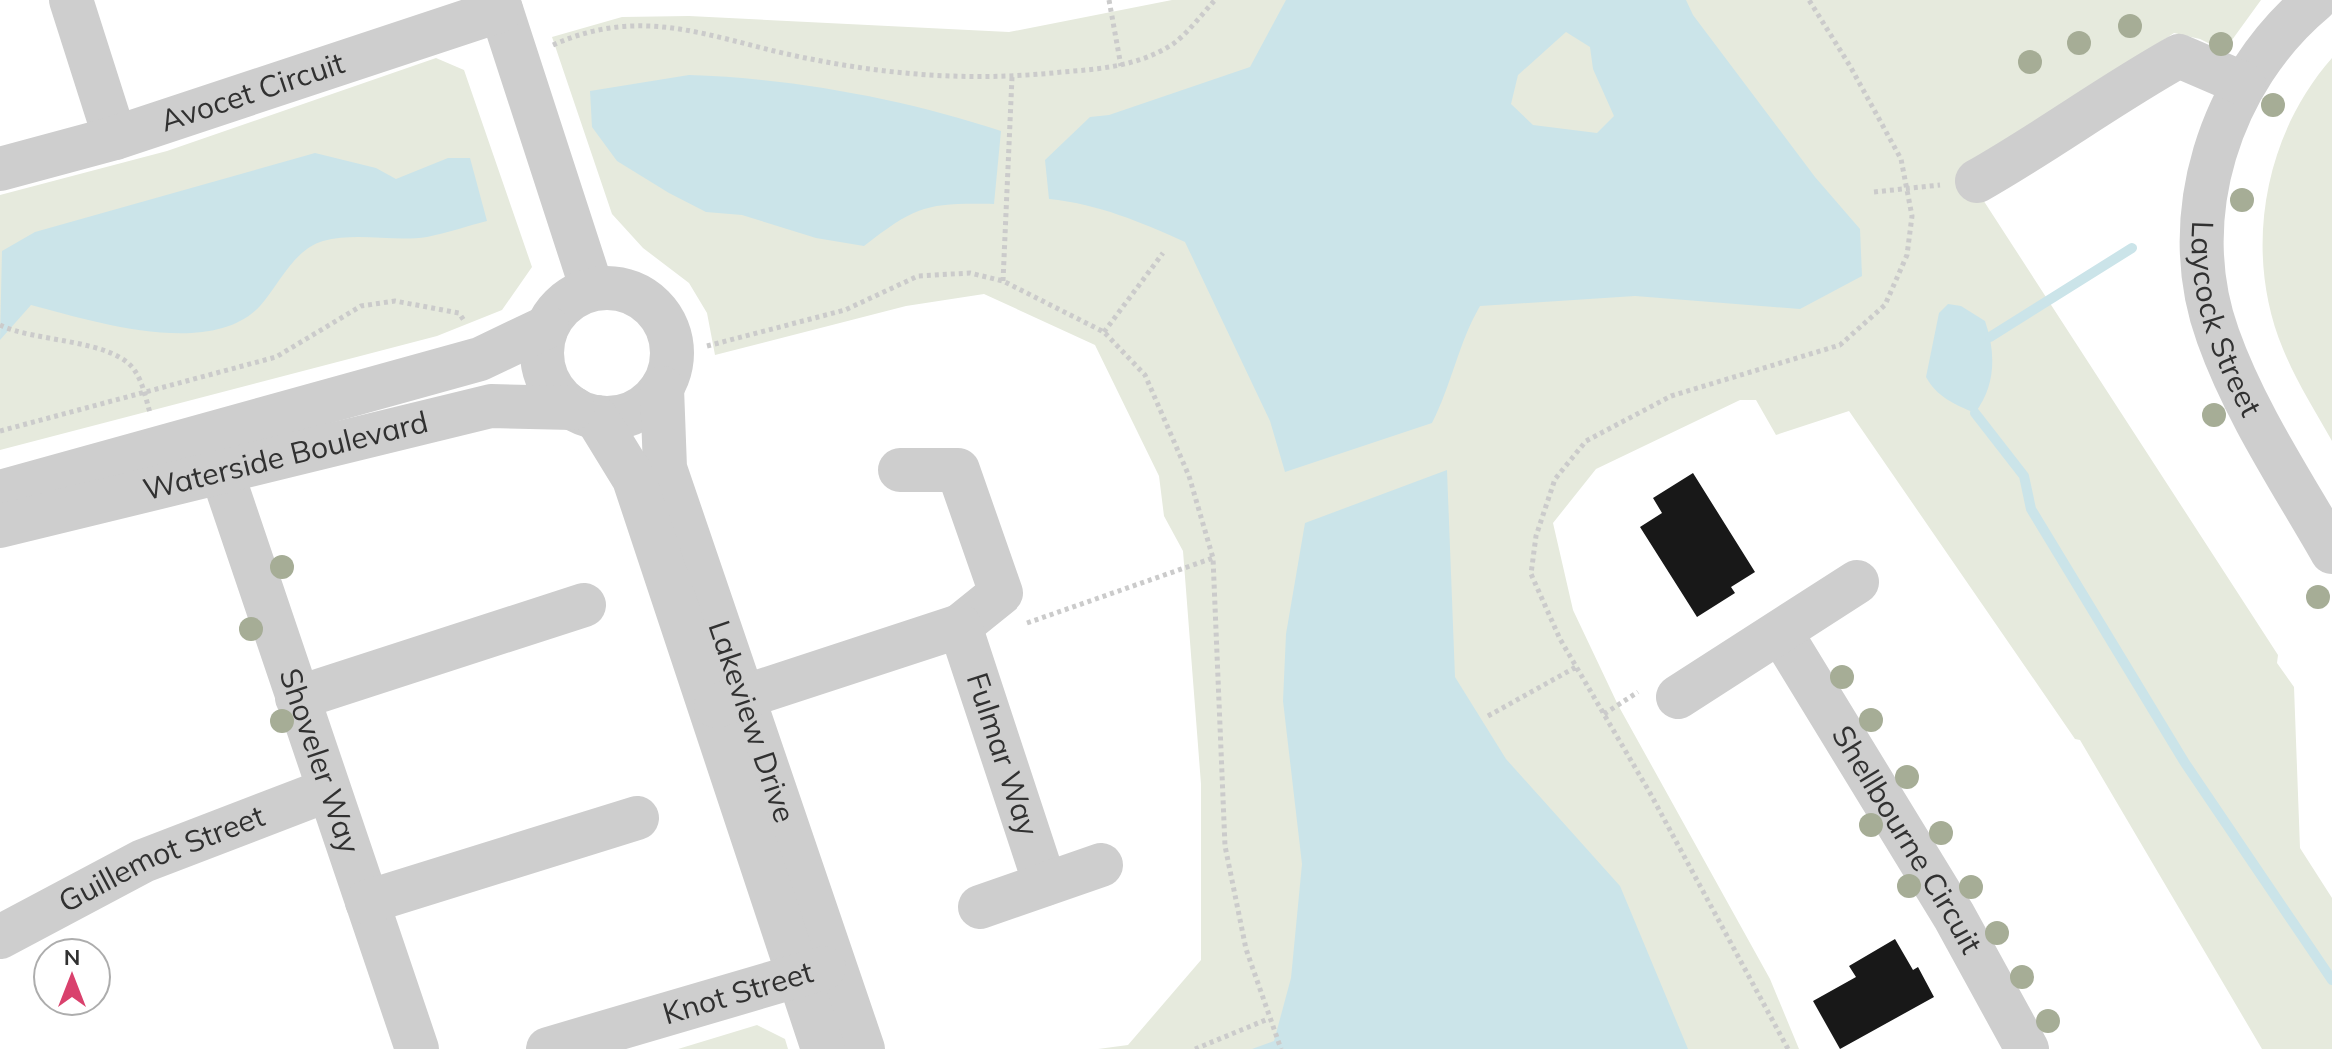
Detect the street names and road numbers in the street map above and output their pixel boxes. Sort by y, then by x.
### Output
street label: Avocet Circuit [155,43,349,140]
street label: Laycock Street [2184,220,2271,423]
street label: Waterside Boulevard [139,402,432,508]
street label: Lakeview Drive [700,615,804,827]
street label: Shoveler Way [272,663,369,858]
street label: Fulmar Way [959,668,1048,841]
street label: Shellbourne Circuit [1824,718,1991,960]
street label: Guillemot Street [52,796,270,920]
street label: Knot Street [658,952,817,1032]

